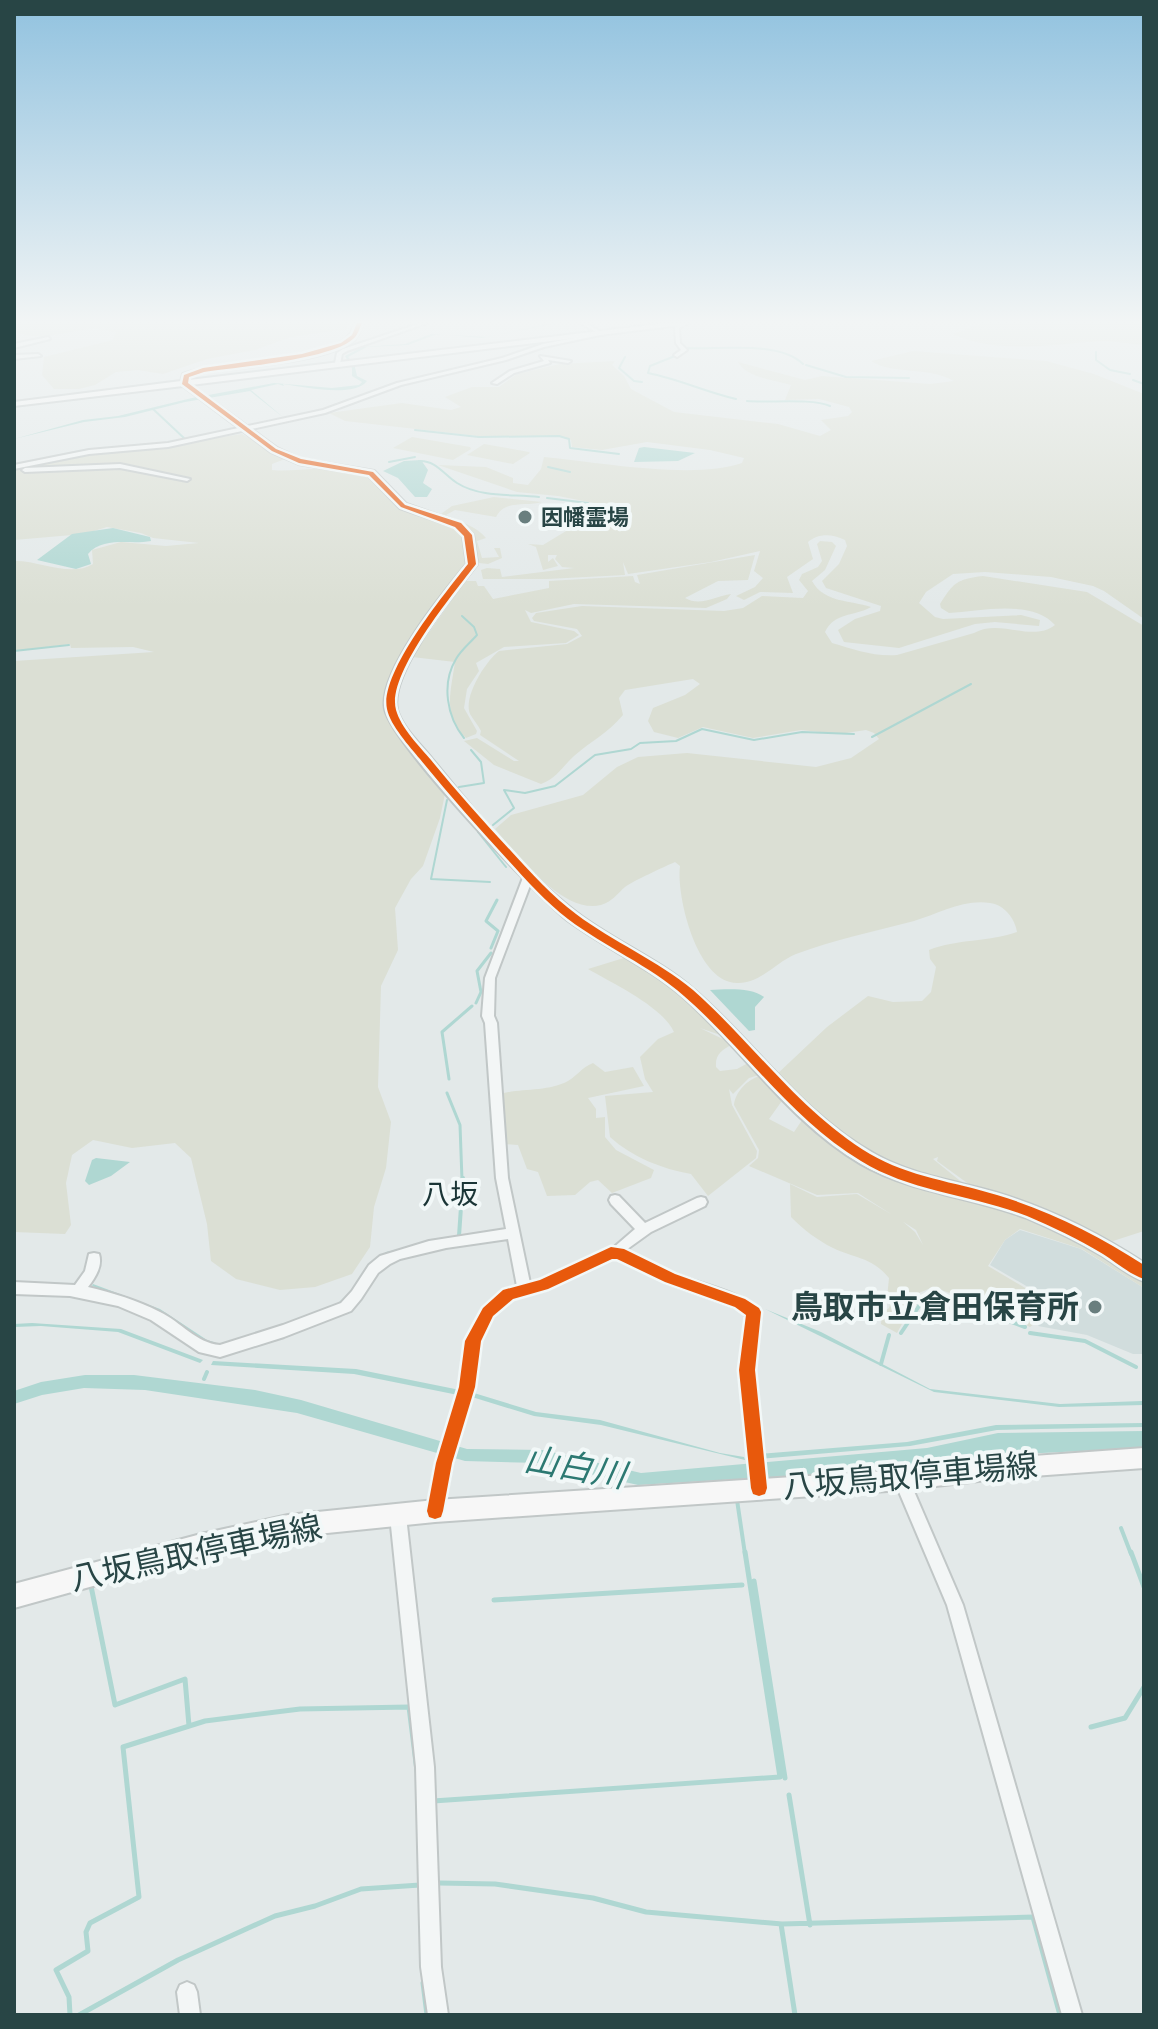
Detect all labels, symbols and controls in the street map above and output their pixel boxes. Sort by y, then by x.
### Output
place label: 因幡霊場 [541,505,629,530]
marker: 因幡霊場 [516,508,534,526]
district label: 八坂 [422,1178,478,1211]
place label: 鳥取市立倉田保育所 [791,1288,1079,1326]
marker: 鳥取市立倉田保育所 [1086,1298,1104,1316]
water label: 山白川 [521,1438,632,1496]
street label: 八坂鳥取停車場線 [781,1446,1039,1506]
street label: 八坂鳥取停車場線 [67,1508,325,1598]

